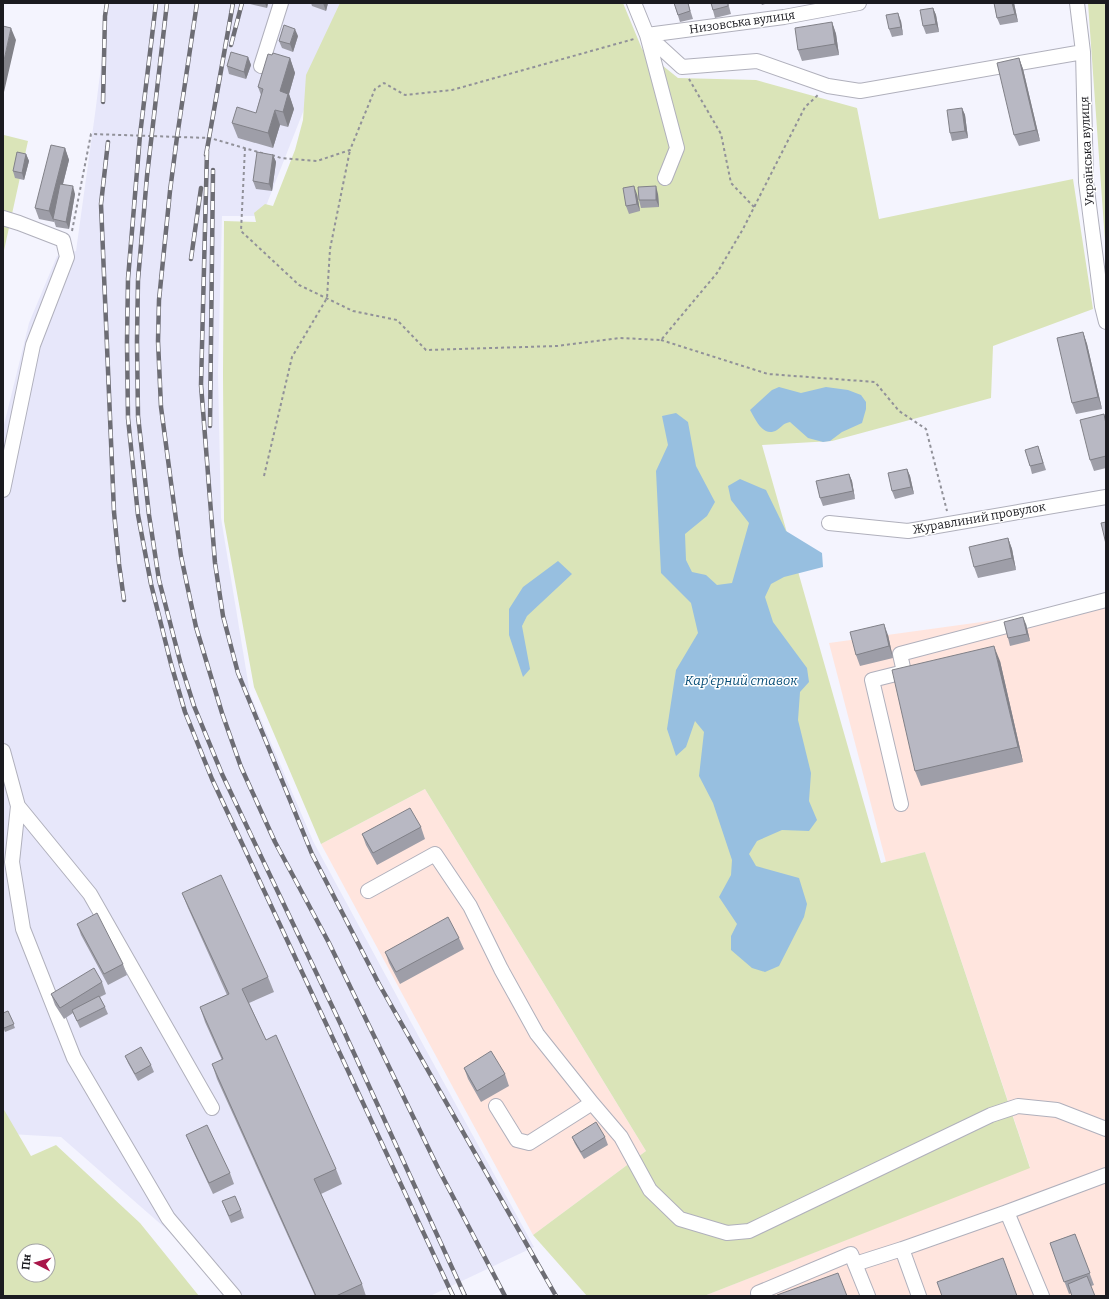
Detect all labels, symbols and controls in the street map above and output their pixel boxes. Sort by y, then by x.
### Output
street label: Низовська вулиця [688,8,796,36]
street label: Українська вулиця [1077,96,1097,206]
street label: Журавлиний провулок [911,499,1047,537]
water label: Кар'єрний ставок [685,673,798,688]
north arrow [16,1243,56,1283]
text: Пн [19,1253,34,1271]

